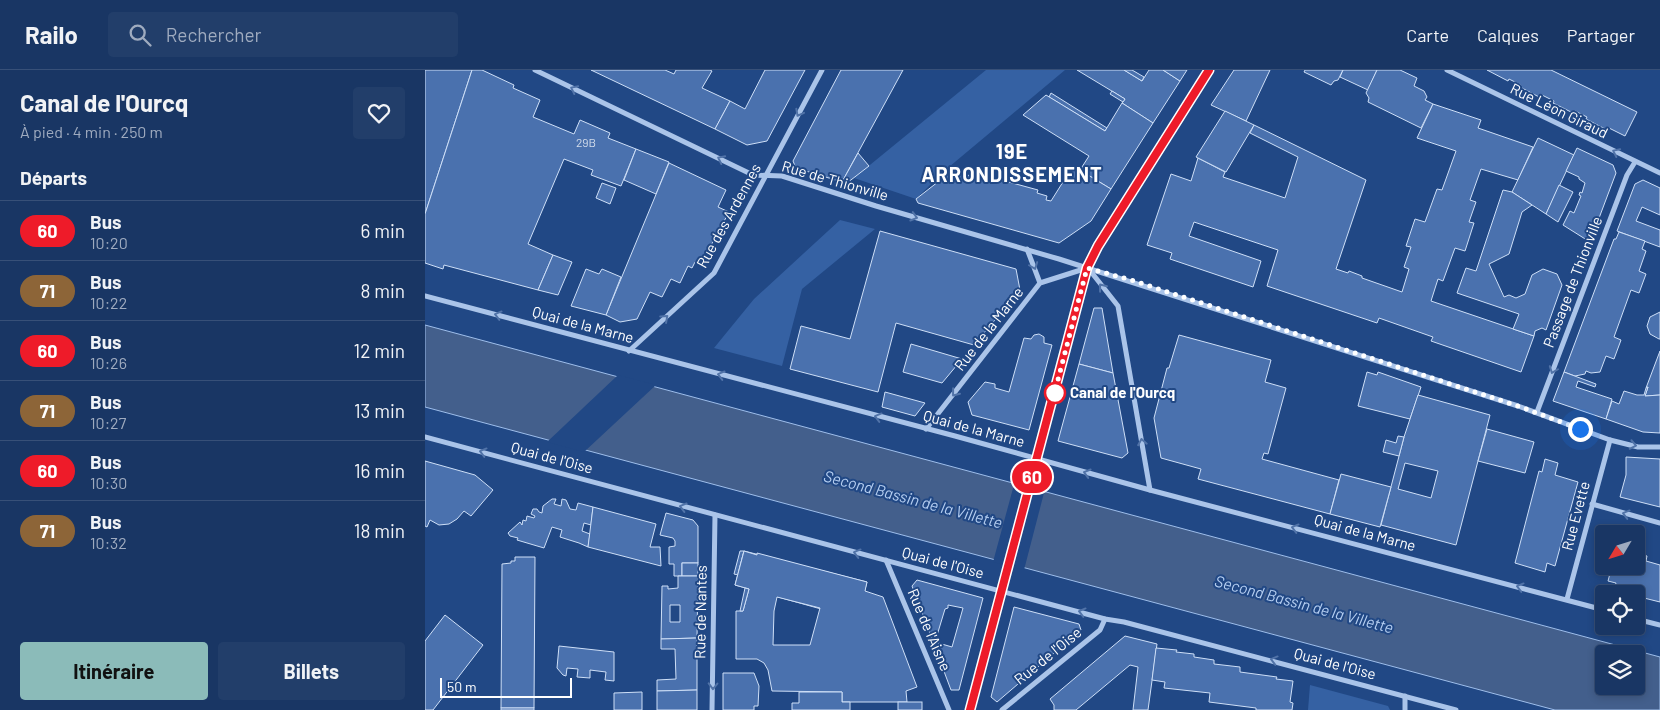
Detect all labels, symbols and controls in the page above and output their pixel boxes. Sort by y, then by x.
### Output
search box [108,12,458,57]
text: Railo [25,20,78,49]
icon: search [126,21,154,49]
text: Rechercher [166,23,261,46]
text: Carte [1406,24,1449,46]
text: Calques [1477,24,1539,46]
text: Partager [1567,24,1635,46]
street label: Rue Léon Giraud [1508,79,1611,141]
one-way arrow [571,85,580,95]
button: heart [353,87,405,139]
text: Canal de l'Ourcq [20,88,188,117]
one-way arrow [795,108,805,117]
text: À pied · 4 min · 250 m [20,122,163,141]
house number: 29B [576,135,596,149]
district label: 19E ARRONDISSEMENT [921,139,1103,186]
one-way arrow [1612,148,1621,159]
one-way arrow [717,155,726,165]
street label: Rue de Thionville [780,156,891,204]
street label: Rue des Ardennes [692,160,764,271]
text: Départs [20,166,87,189]
text: Bus [90,210,122,233]
one-way arrow [909,211,917,221]
street label: Passage de Thionville [1539,214,1605,350]
text: 6 min [361,219,405,242]
text: 60 [38,220,57,242]
text: 10:20 [90,233,128,252]
one-way arrow [1028,262,1038,270]
text: Bus [90,270,122,293]
text: 8 min [361,279,405,302]
text: 71 [40,280,55,302]
street label: Rue de la Marne [950,283,1027,374]
one-way arrow [1100,284,1108,293]
text: 10:22 [90,293,127,312]
street label: Quai de la Marne [531,302,636,346]
one-way arrow [493,310,502,321]
one-way arrow [660,315,669,324]
text: Bus [90,330,122,353]
text: 12 min [354,339,405,362]
text: 60 [38,340,57,362]
text: 10:26 [90,353,127,372]
one-way arrow [1549,365,1559,374]
one-way arrow [717,370,726,381]
marker: Canal de l'Ourcq [1044,382,1066,404]
place label: Canal de l'Ourcq [1070,383,1175,401]
one-way arrow [952,387,961,397]
text: Bus [90,390,122,413]
text: 13 min [354,399,405,422]
text: 71 [40,400,55,422]
street label: Quai de la Marne [922,406,1027,450]
one-way arrow [875,412,883,422]
text: 10:27 [90,413,126,432]
your location [1568,417,1593,442]
street label: Quai de l'Oise [509,437,595,477]
one-way arrow [1137,438,1147,446]
one-way arrow [1628,440,1637,450]
one-way arrow [479,447,487,458]
text: Bus [90,450,122,473]
text: 16 min [354,459,405,482]
text: 60 [38,460,57,482]
line badge: 60 [1009,461,1055,493]
water label: Second Bassin de la Villette [822,465,1005,532]
text: 60 [1022,466,1042,488]
one-way arrow [1084,468,1092,478]
text: 10:30 [90,473,127,492]
street label: Rue Evette [1557,479,1593,552]
one-way arrow [680,502,688,512]
one-way arrow [1623,509,1631,519]
text: Bus [90,510,122,533]
street label: Quai de la Marne [1313,510,1418,554]
text: 18 min [354,519,405,542]
text: 71 [40,520,55,542]
one-way arrow [1290,523,1299,534]
north arrow [1595,525,1645,575]
map controls [1595,525,1645,695]
text: 10:32 [90,533,127,552]
street label: Quai de l'Oise [900,542,986,582]
one-way arrow [854,548,862,558]
street label: Rue de Nantes [690,565,710,659]
water label: Second Bassin de la Villette [1213,570,1396,637]
one-way arrow [1516,582,1524,592]
button: locate [1595,585,1645,635]
street label: Rue de l'Aisne [904,586,955,674]
one-way arrow [1078,608,1087,618]
street label: Rue de l'Oise [1010,623,1085,688]
button: Itinéraire [20,642,208,700]
button: Billets [218,642,405,700]
street label: Quai de l'Oise [1292,643,1378,683]
button: layers [1595,645,1645,695]
one-way arrow [1270,656,1278,666]
scale bar [440,675,573,698]
text: 50 m [447,678,476,695]
one-way arrow [707,683,718,691]

